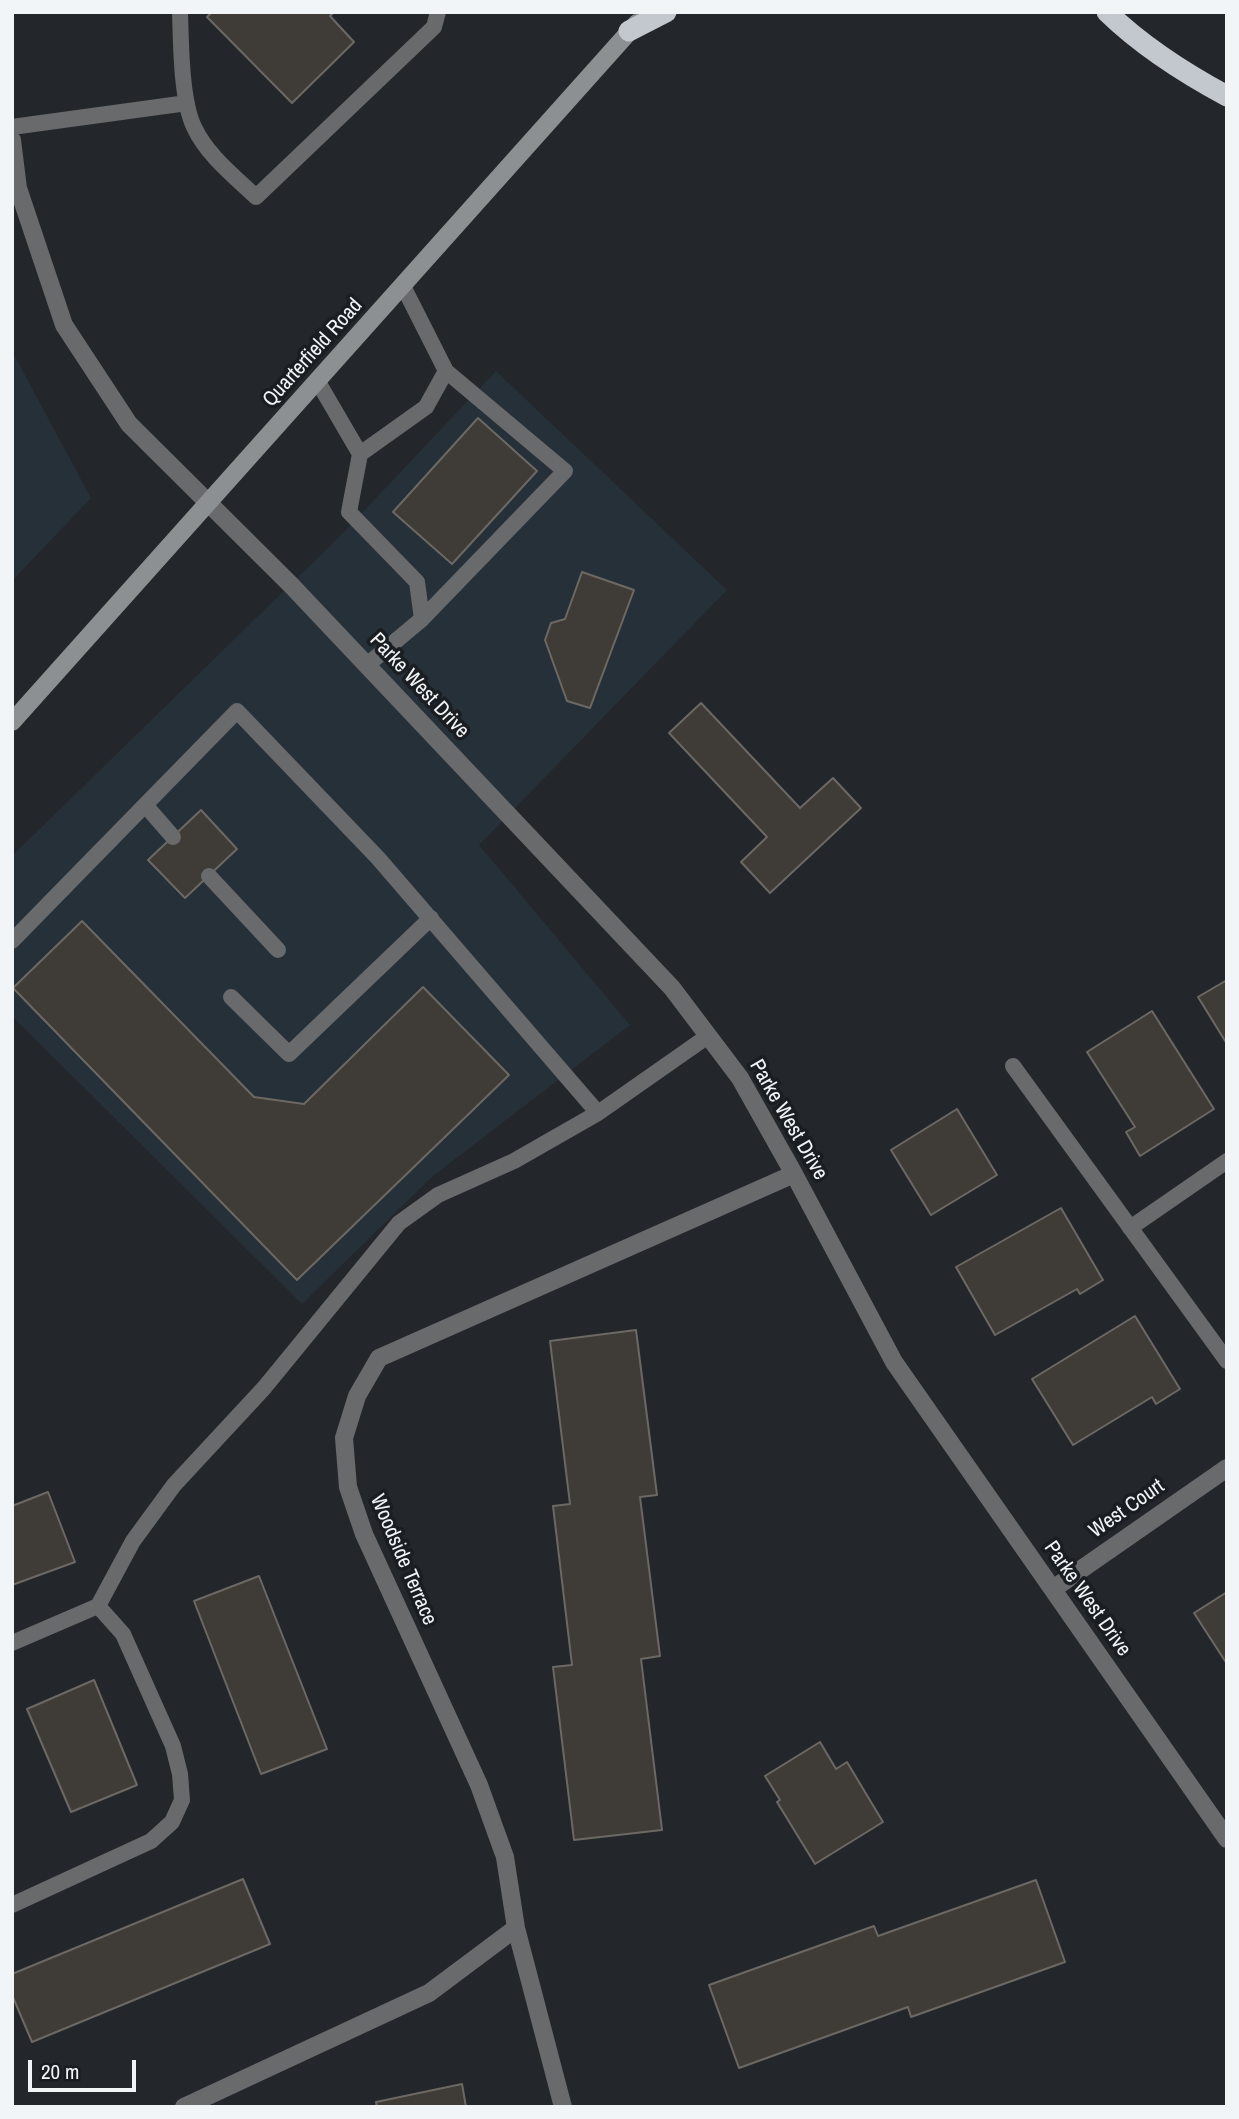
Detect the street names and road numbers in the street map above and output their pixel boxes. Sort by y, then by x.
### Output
street label: Quarterfield Road [258,294,368,412]
street label: Parke West Drive [364,628,474,744]
street label: Parke West Drive [743,1055,833,1185]
street label: West Court [1085,1474,1169,1544]
street label: Woodside Terrace [364,1491,442,1629]
street label: Parke West Drive [1038,1537,1136,1661]

